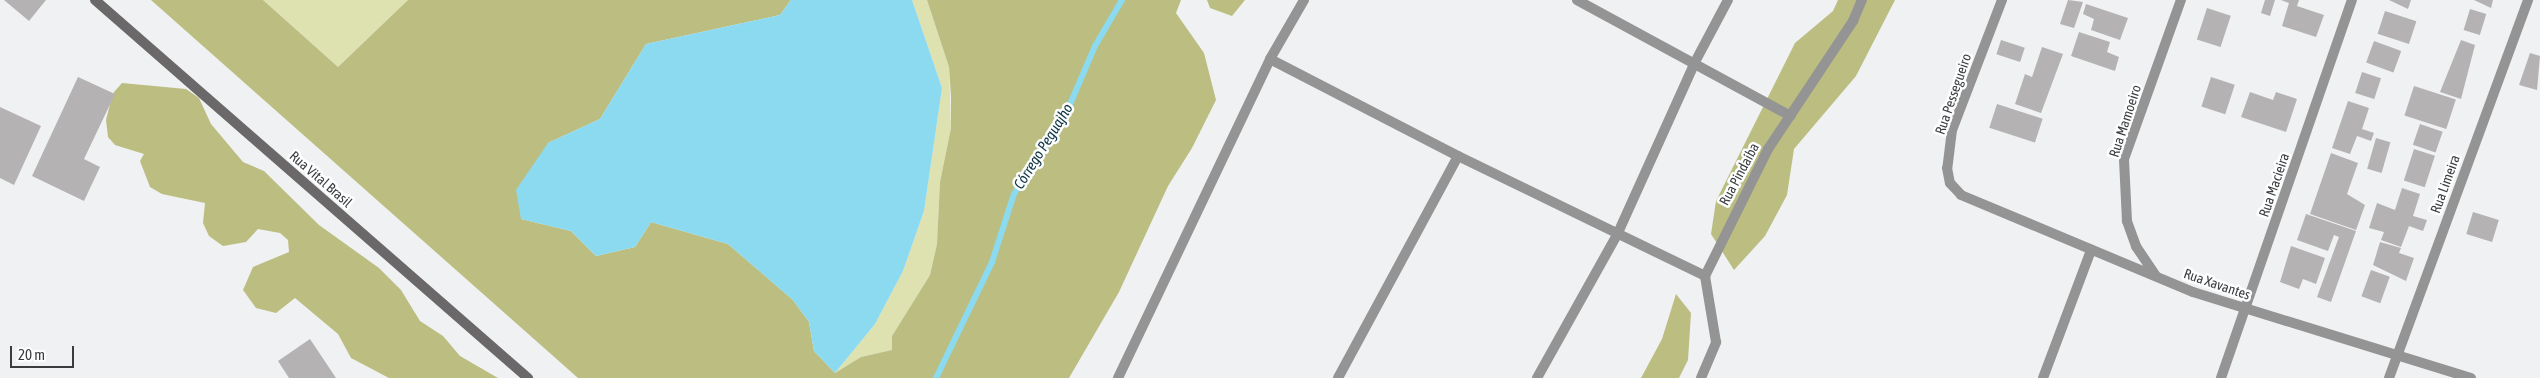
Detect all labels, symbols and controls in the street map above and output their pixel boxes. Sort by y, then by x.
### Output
street label: Rua Pessegueiro [1931,51,1975,137]
street label: Rua Mamoeiro [2105,83,2145,159]
water label: Córrego Peguajho [1010,100,1076,192]
street label: Rua Pindaíba [1716,140,1762,208]
street label: Rua Vital Brasil [286,147,356,211]
street label: Rua Macieira [2255,151,2293,219]
street label: Rua Limeira [2427,153,2463,215]
street label: Rua Xavantes [2182,265,2252,303]
scale bar [12,336,76,368]
text: 20 m [18,346,45,363]

